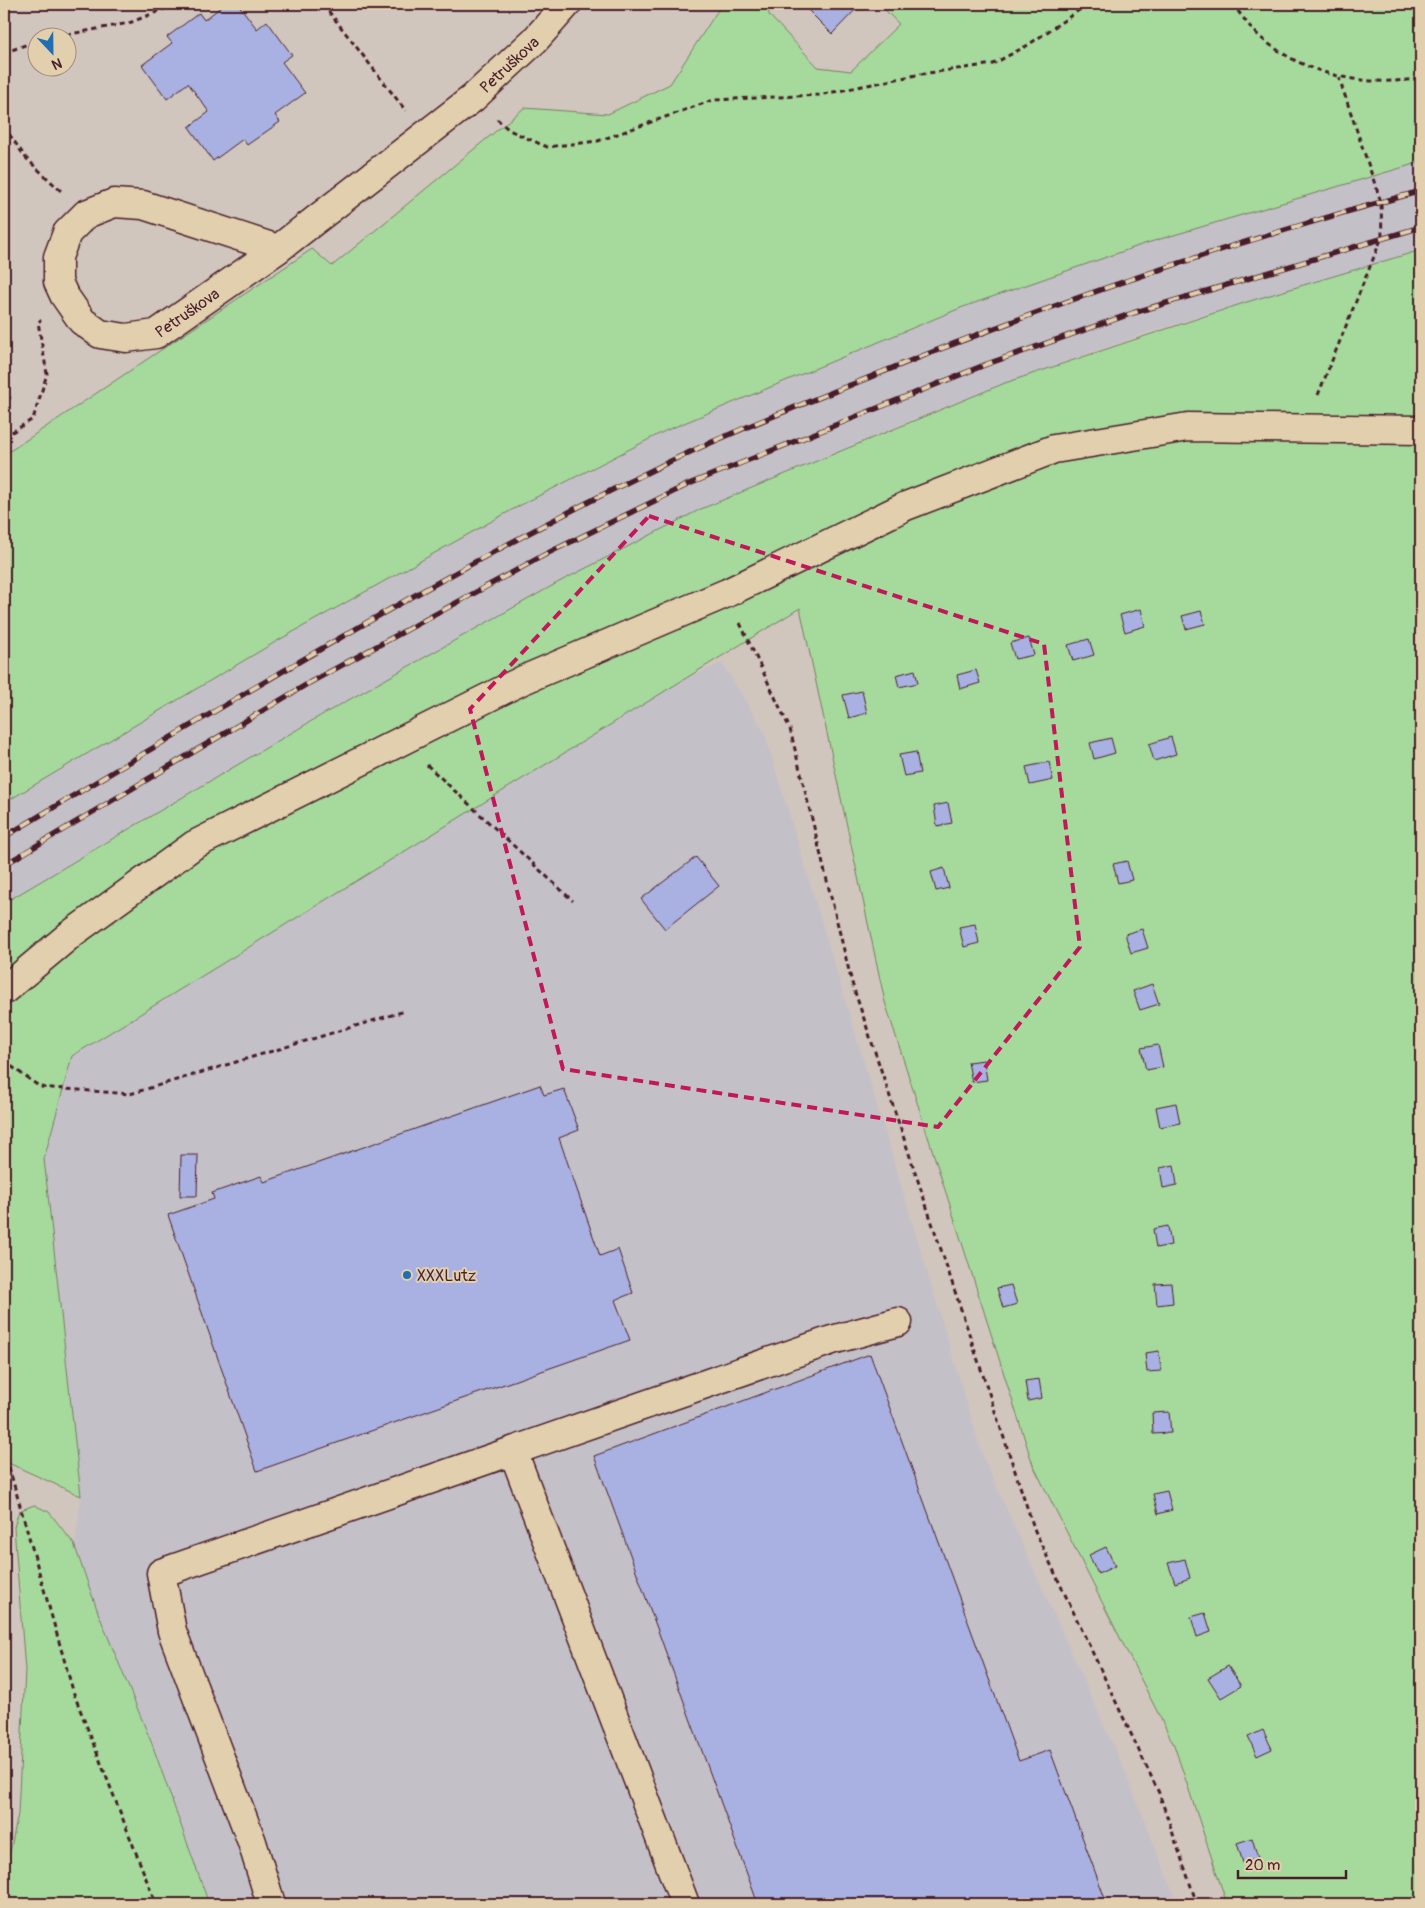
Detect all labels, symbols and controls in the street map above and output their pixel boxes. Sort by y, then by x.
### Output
north arrow [28,28,78,78]
street label: Petruškova [476,32,544,98]
text: N [49,54,64,73]
street label: Petruškova [151,284,224,343]
place label: XXXLutz [417,1266,476,1286]
marker: XXXLutz [401,1269,413,1281]
scale bar [1238,1848,1345,1880]
text: 20 m [1245,1856,1280,1875]

